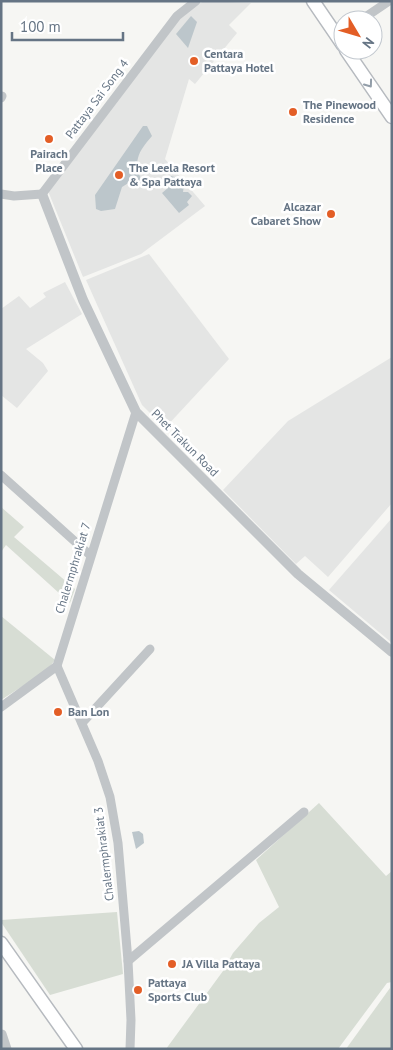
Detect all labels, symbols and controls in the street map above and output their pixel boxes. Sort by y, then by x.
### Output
scale bar [12,10,124,42]
north arrow [333,10,383,60]
text: 100 m [20,17,61,36]
text: N [358,34,378,52]
place label: Centara Pattaya Hotel [204,46,274,75]
marker: Centara Pattaya Hotel [188,55,200,67]
street label: Pattaya Sai Song 4 [62,56,132,141]
one-way arrow [363,78,371,87]
place label: The Pinewood Residence [303,97,376,126]
marker: The Pinewood Residence [287,106,299,118]
marker: Pairach Place [43,133,55,145]
place label: Pairach Place [30,146,68,175]
place label: The Leela Resort & Spa Pattaya [129,160,216,189]
marker: The Leela Resort & Spa Pattaya [113,169,125,181]
place label: Alcazar Cabaret Show [251,199,322,228]
marker: Alcazar Cabaret Show [325,208,337,220]
street label: Phet Trakun Road [149,406,222,479]
street label: Chalermphrakiat 7 [52,520,94,615]
place label: Ban Lon [68,704,109,719]
marker: Ban Lon [52,706,64,718]
street label: Chalermphrakiat 3 [90,806,117,902]
place label: JA Villa Pattaya [181,956,260,971]
marker: JA Villa Pattaya [166,958,178,970]
place label: Pattaya Sports Club [148,975,208,1004]
marker: Pattaya Sports Club [132,984,144,996]

